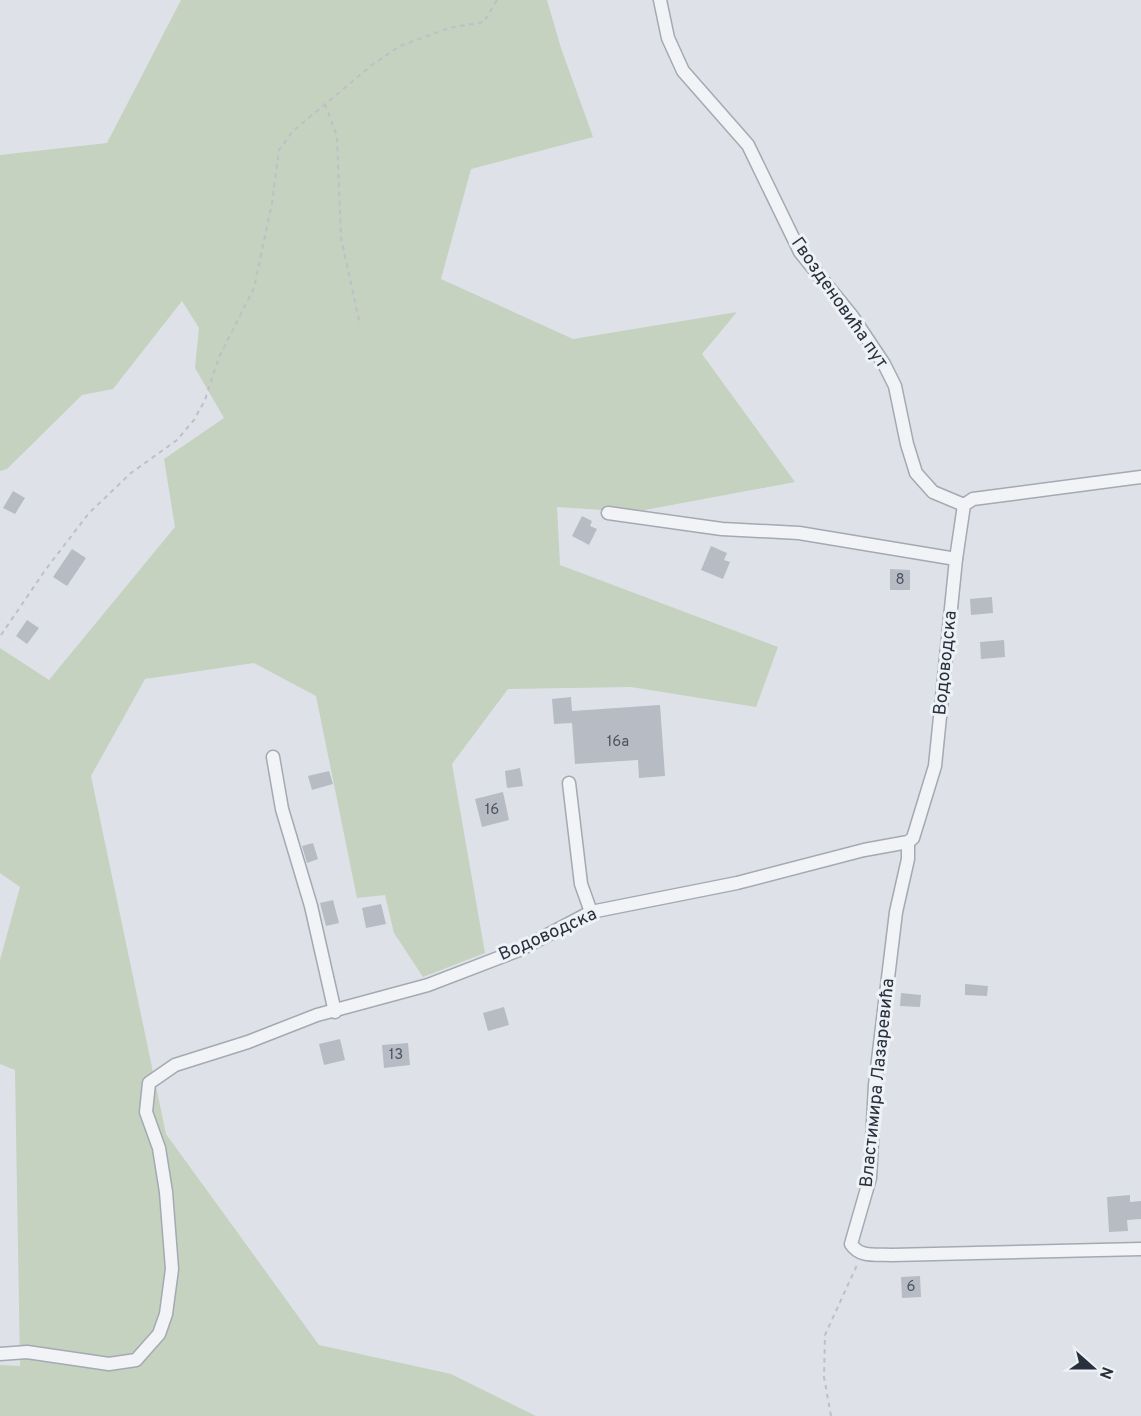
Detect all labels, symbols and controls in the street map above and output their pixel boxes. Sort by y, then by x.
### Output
street label: Гвозденовића пут [785,233,893,373]
house number: 8 [895,571,905,590]
street label: Водоводска [929,610,963,716]
house number: 16a [607,733,629,752]
house number: 16 [485,801,499,820]
street label: Водоводска [495,903,601,967]
street label: Властимира Лазаревића [856,977,900,1189]
house number: 13 [389,1046,403,1065]
house number: 6 [907,1278,916,1297]
north arrow [1063,1338,1123,1398]
text: N [1094,1364,1117,1382]

